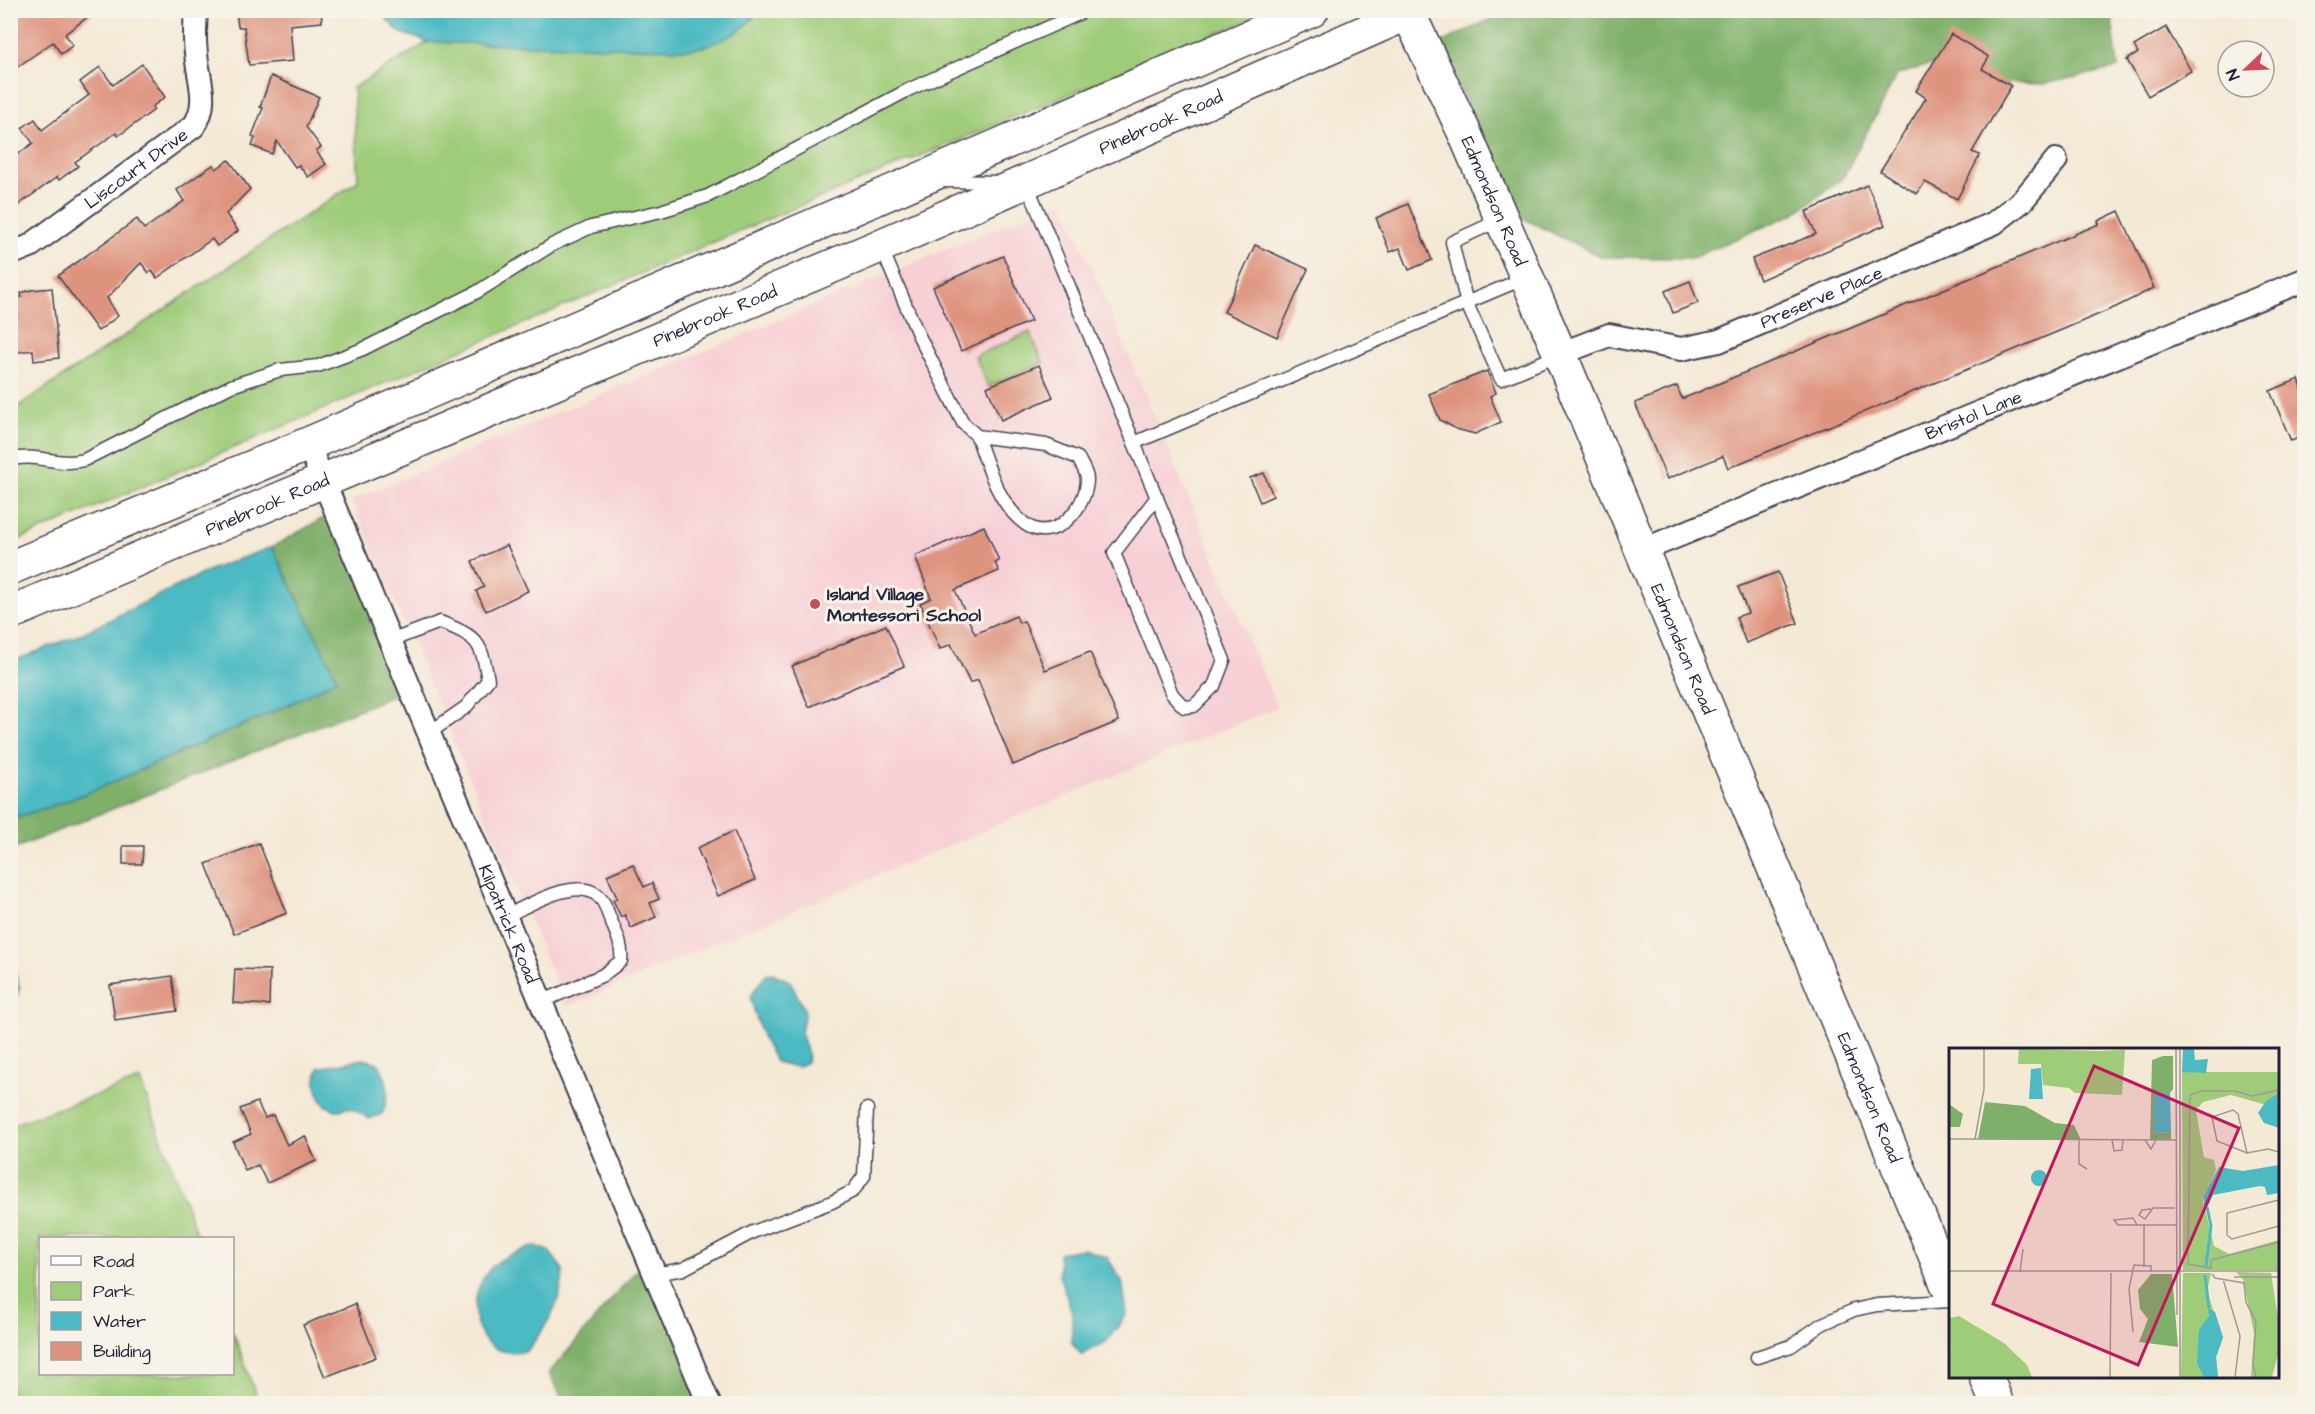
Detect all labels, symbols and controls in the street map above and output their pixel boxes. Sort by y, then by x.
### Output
north arrow [2216,39,2276,99]
text: N [2221,66,2245,83]
street label: Pinebrook Road [1095,84,1227,160]
street label: Liscourt Drive [79,122,193,215]
street label: Edmondson Road [1455,132,1533,270]
street label: Preserve Place [1756,260,1887,334]
street label: Pinebrook Road [649,278,781,353]
street label: Bristol Lane [1921,384,2026,446]
street label: Pinebrook Road [201,467,333,542]
street label: Edmondson Road [1645,580,1721,718]
place label: Island Village Montessori School [827,582,981,628]
marker: Island Village Montessori School [808,597,822,611]
street label: Kilpatrick Road [472,861,544,987]
street label: Edmondson Road [1831,1029,1908,1167]
inset map [1949,1048,2279,1378]
legend [39,1237,234,1375]
text: Road [93,1249,134,1274]
text: Park [93,1279,135,1304]
text: Water [93,1309,146,1334]
text: Building [93,1339,151,1365]

